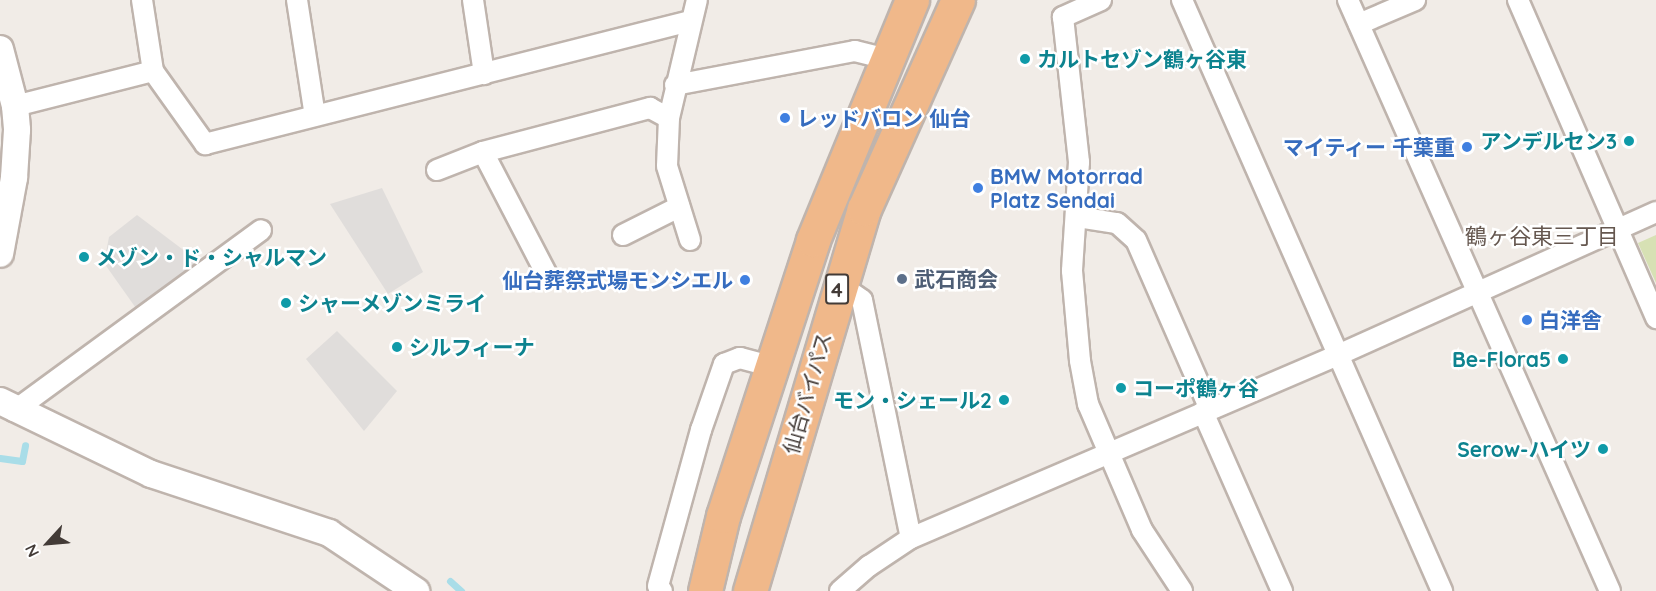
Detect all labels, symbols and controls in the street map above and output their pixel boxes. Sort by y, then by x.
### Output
place label: カルトセゾン鶴ヶ谷東 [1037,46,1247,72]
marker: カルトセゾン鶴ヶ谷東 [1018,52,1032,66]
place label: レッドバロン 仙台 [797,105,971,131]
marker: レッドバロン 仙台 [778,111,792,125]
place label: アンデルセン3 [1480,128,1617,154]
place label: マイティー 千葉重 [1281,134,1455,160]
marker: アンデルセン3 [1622,134,1636,148]
marker: マイティー 千葉重 [1460,140,1474,154]
place label: BMW Motorrad Platz Sendai [990,163,1143,213]
marker: BMW Motorrad Platz Sendai [971,181,985,195]
district label: 鶴ヶ谷東三丁目 [1465,224,1619,250]
place label: メゾン・ド・シャルマン [96,244,327,270]
marker: メゾン・ド・シャルマン [77,250,91,264]
place label: 武石商会 [914,266,998,292]
place label: 仙台葬祭式場モンシエル [502,267,733,293]
road number: 4 [825,272,849,306]
marker: 武石商会 [895,272,909,286]
marker: 仙台葬祭式場モンシエル [738,273,752,287]
place label: シャーメゾンミライ [298,290,487,316]
marker: シャーメゾンミライ [279,296,293,310]
place label: 白洋舎 [1539,307,1602,333]
marker: 白洋舎 [1520,313,1534,327]
street label: 仙台バイパス [778,329,836,457]
place label: シルフィーナ [409,334,535,360]
marker: シルフィーナ [390,340,404,354]
place label: Be-Flora5 [1452,346,1551,372]
marker: Be-Flora5 [1556,352,1570,366]
place label: コーポ鶴ヶ谷 [1133,375,1259,401]
marker: コーポ鶴ヶ谷 [1114,381,1128,395]
place label: モン・シェール2 [833,387,992,413]
marker: モン・シェール2 [997,393,1011,407]
place label: Serow-ハイツ [1457,436,1591,462]
marker: Serow-ハイツ [1596,442,1610,456]
north arrow [18,513,78,573]
text: N [20,541,43,561]

